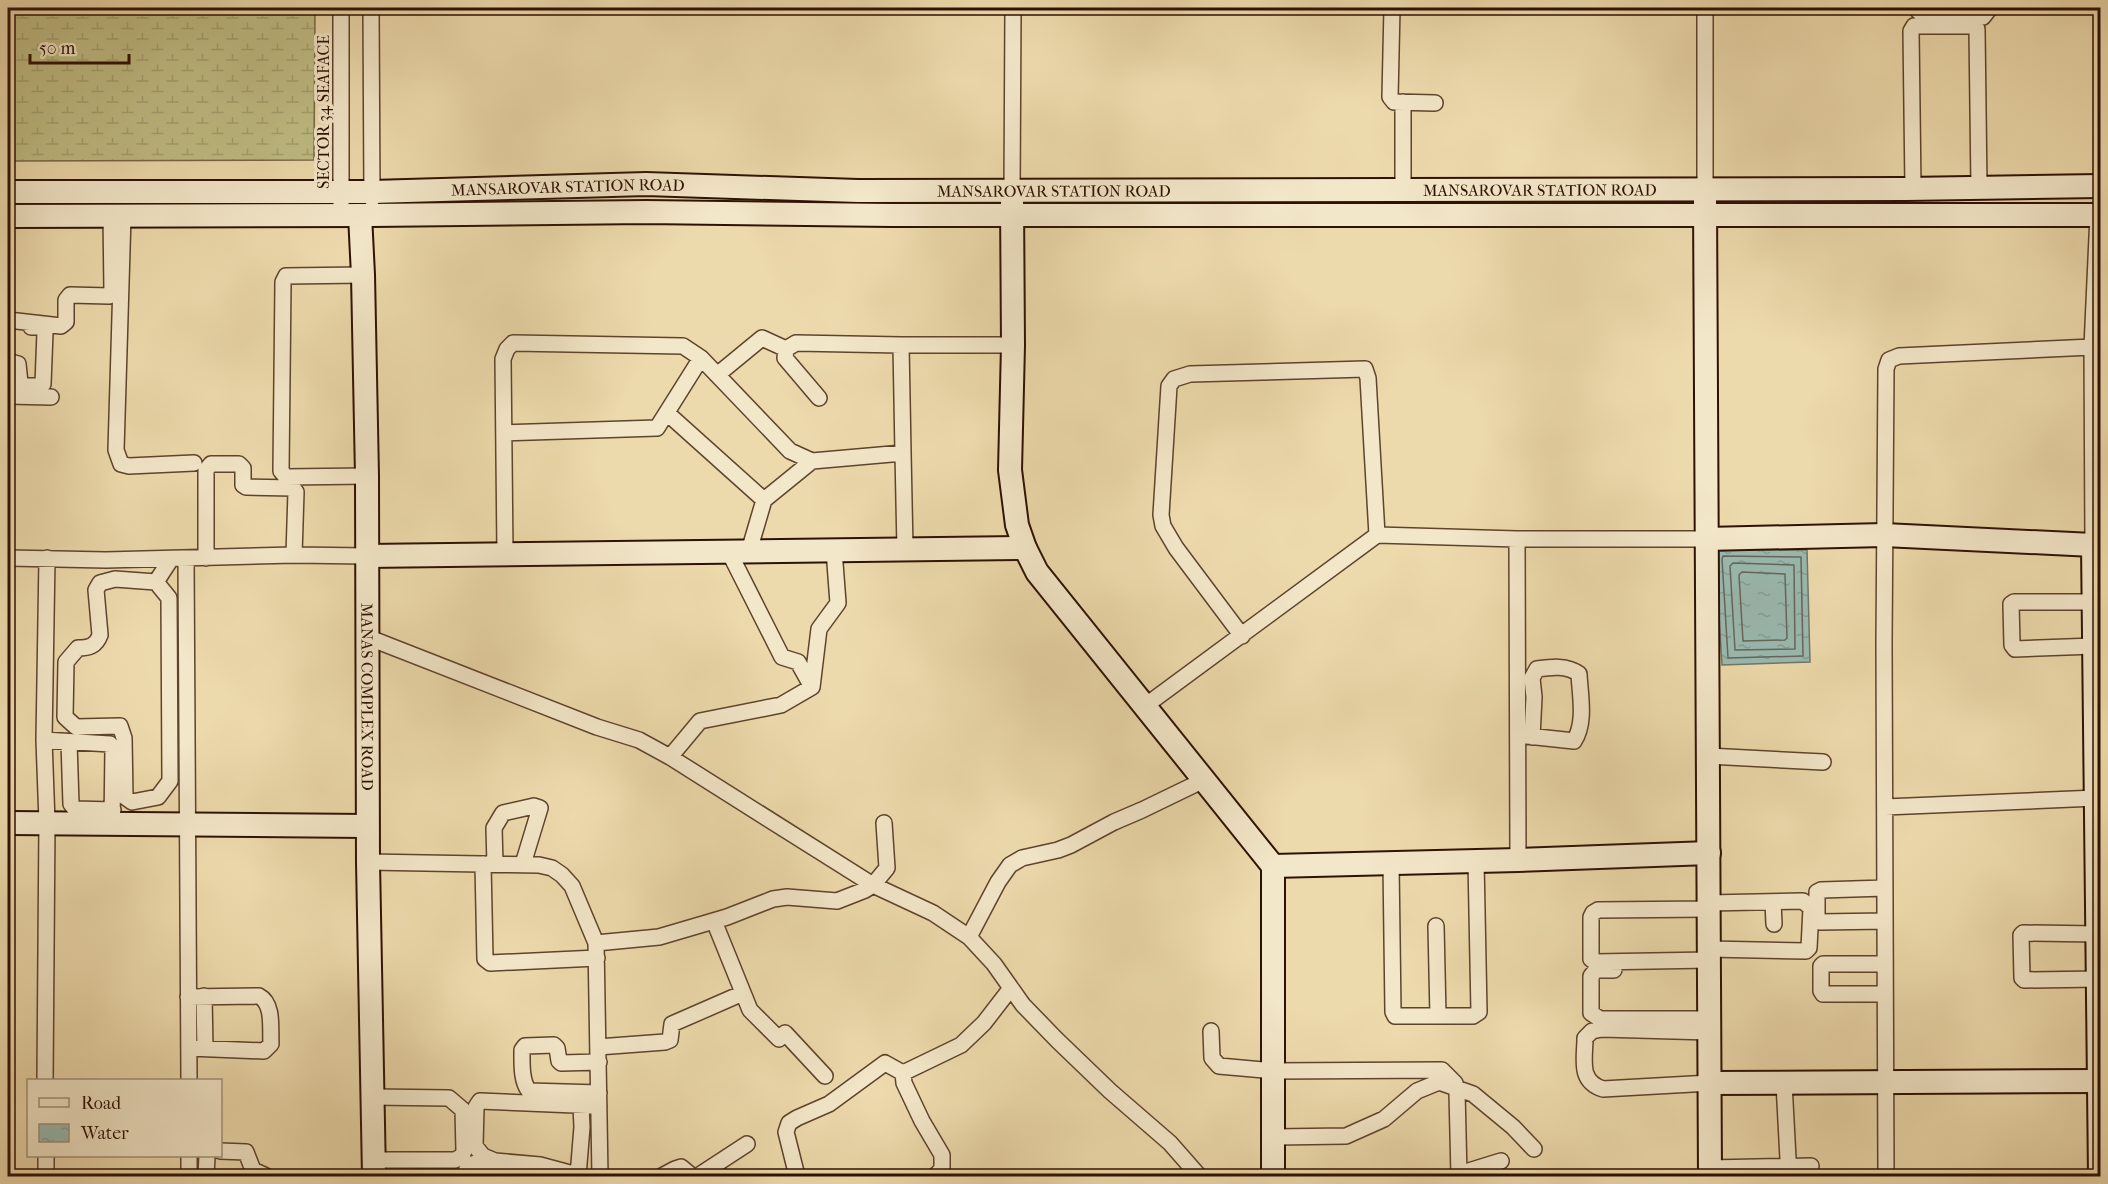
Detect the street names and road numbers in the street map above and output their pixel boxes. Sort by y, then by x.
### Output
street label: SECTOR 34 SEAFACE [314,35,333,189]
street label: MANSAROVAR STATION ROAD [451,174,685,199]
street label: MANSAROVAR STATION ROAD [1423,180,1657,199]
street label: MANSAROVAR STATION ROAD [937,181,1171,200]
street label: MANAS COMPLEX ROAD [358,603,377,791]

